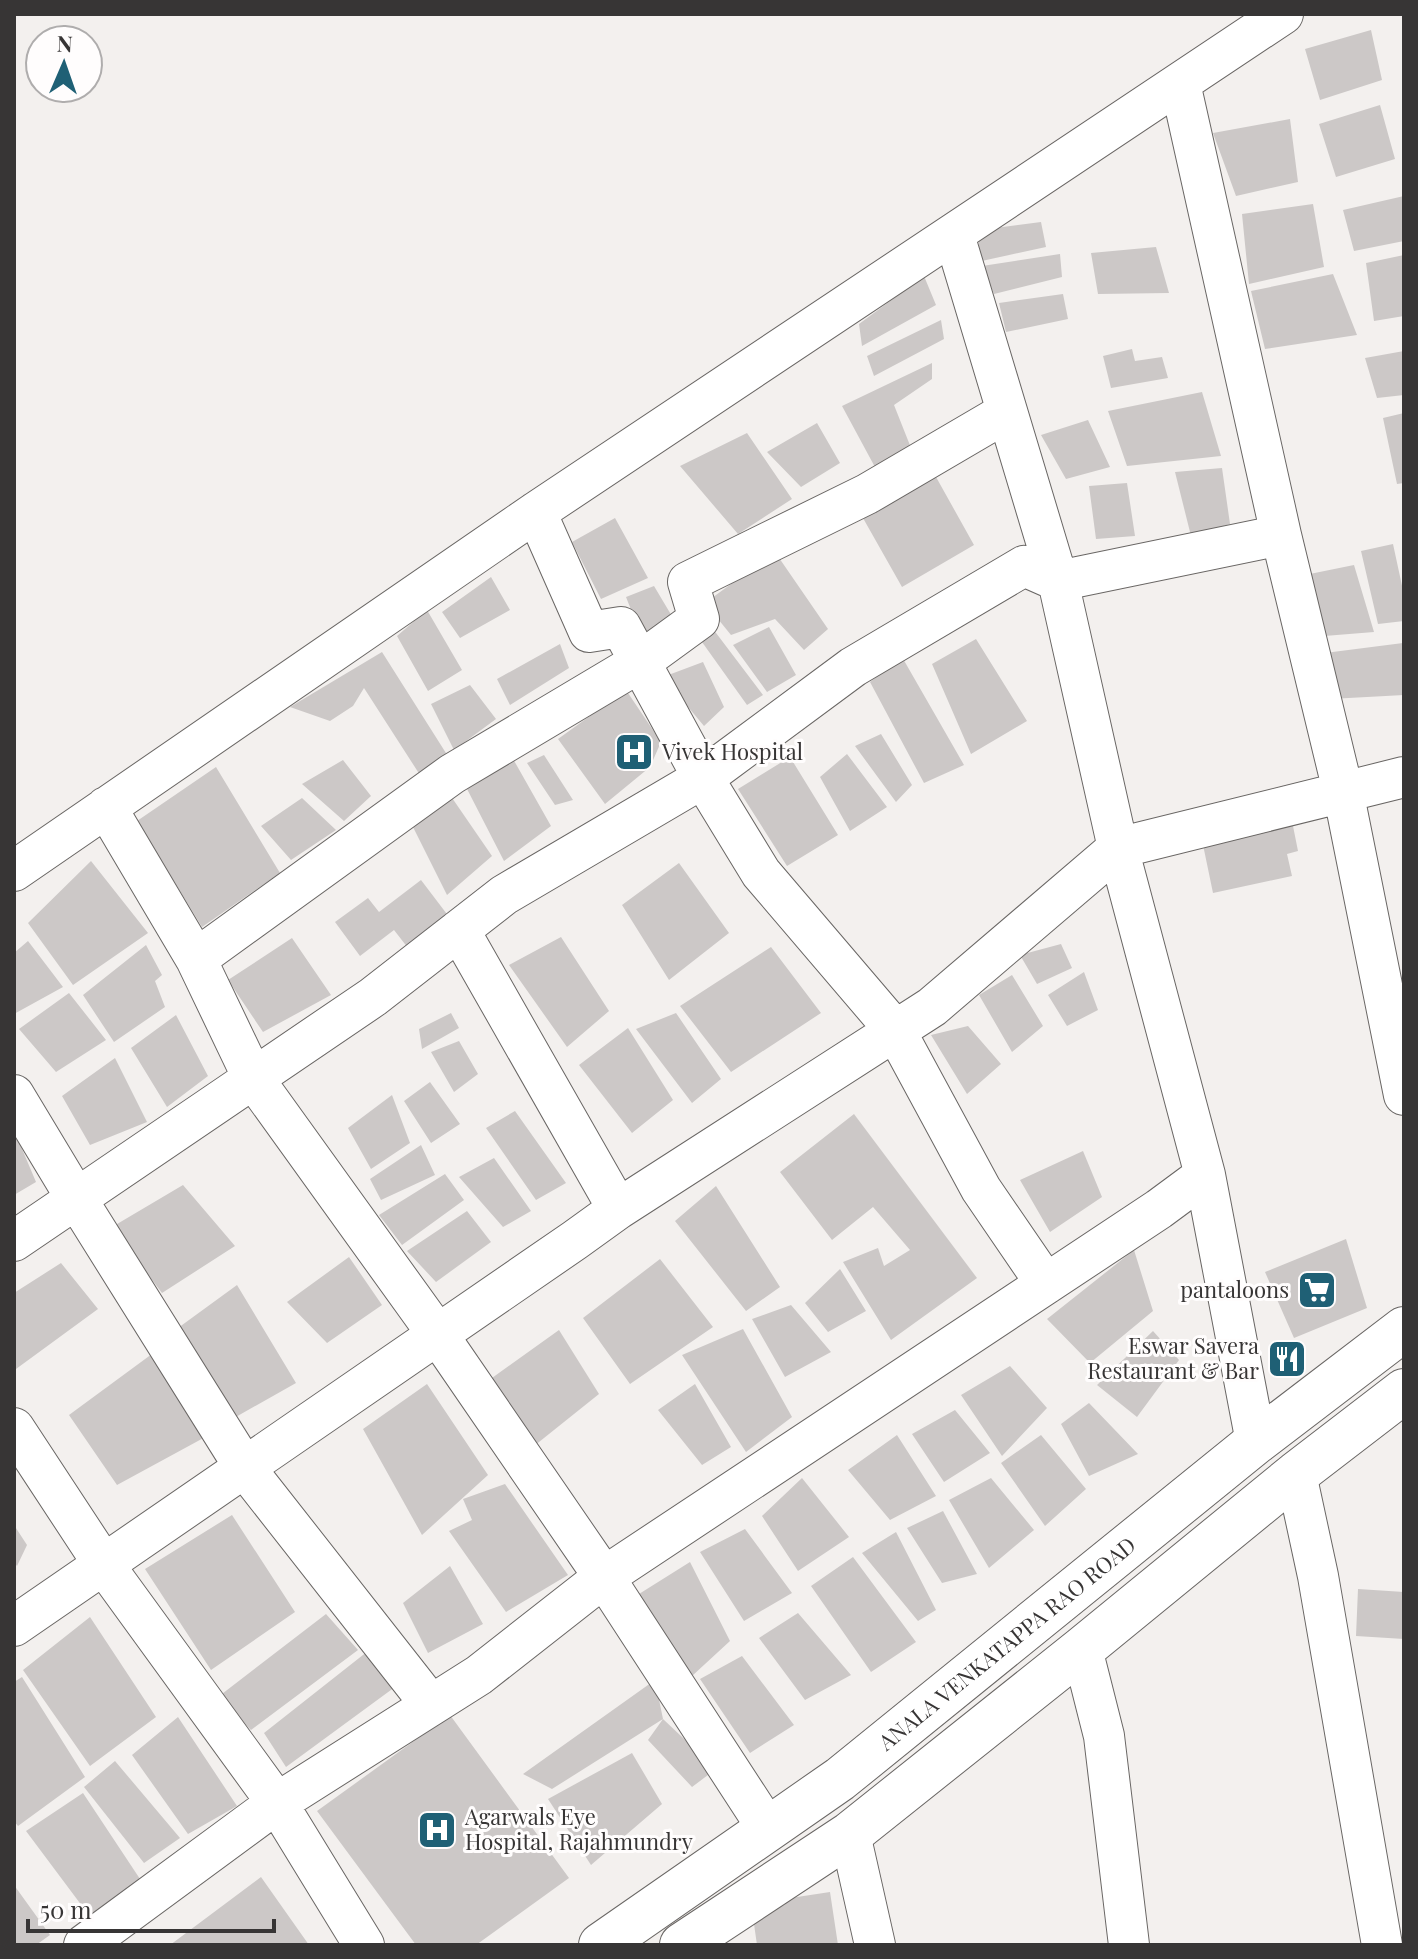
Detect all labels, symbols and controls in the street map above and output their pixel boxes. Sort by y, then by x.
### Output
north arrow [24,24,104,104]
text: N [56,28,73,58]
hospital icon: Vivek Hospital [613,731,655,773]
place label: Vivek Hospital [661,736,803,766]
supermarket icon: pantaloons [1296,1269,1338,1311]
place label: pantaloons [1180,1274,1289,1304]
place label: Eswar Savera Restaurant & Bar [1087,1330,1259,1385]
restaurant icon: Eswar Savera Restaurant & Bar [1266,1338,1308,1380]
street label: ANALA VENKATAPPA RAO ROAD [871,1529,1141,1757]
place label: Agarwals Eye Hospital, Rajahmundry [464,1801,693,1856]
hospital icon: Agarwals Eye Hospital, Rajahmundry [416,1809,458,1851]
scale bar [28,1883,274,1933]
text: 50 m [40,1893,92,1925]

